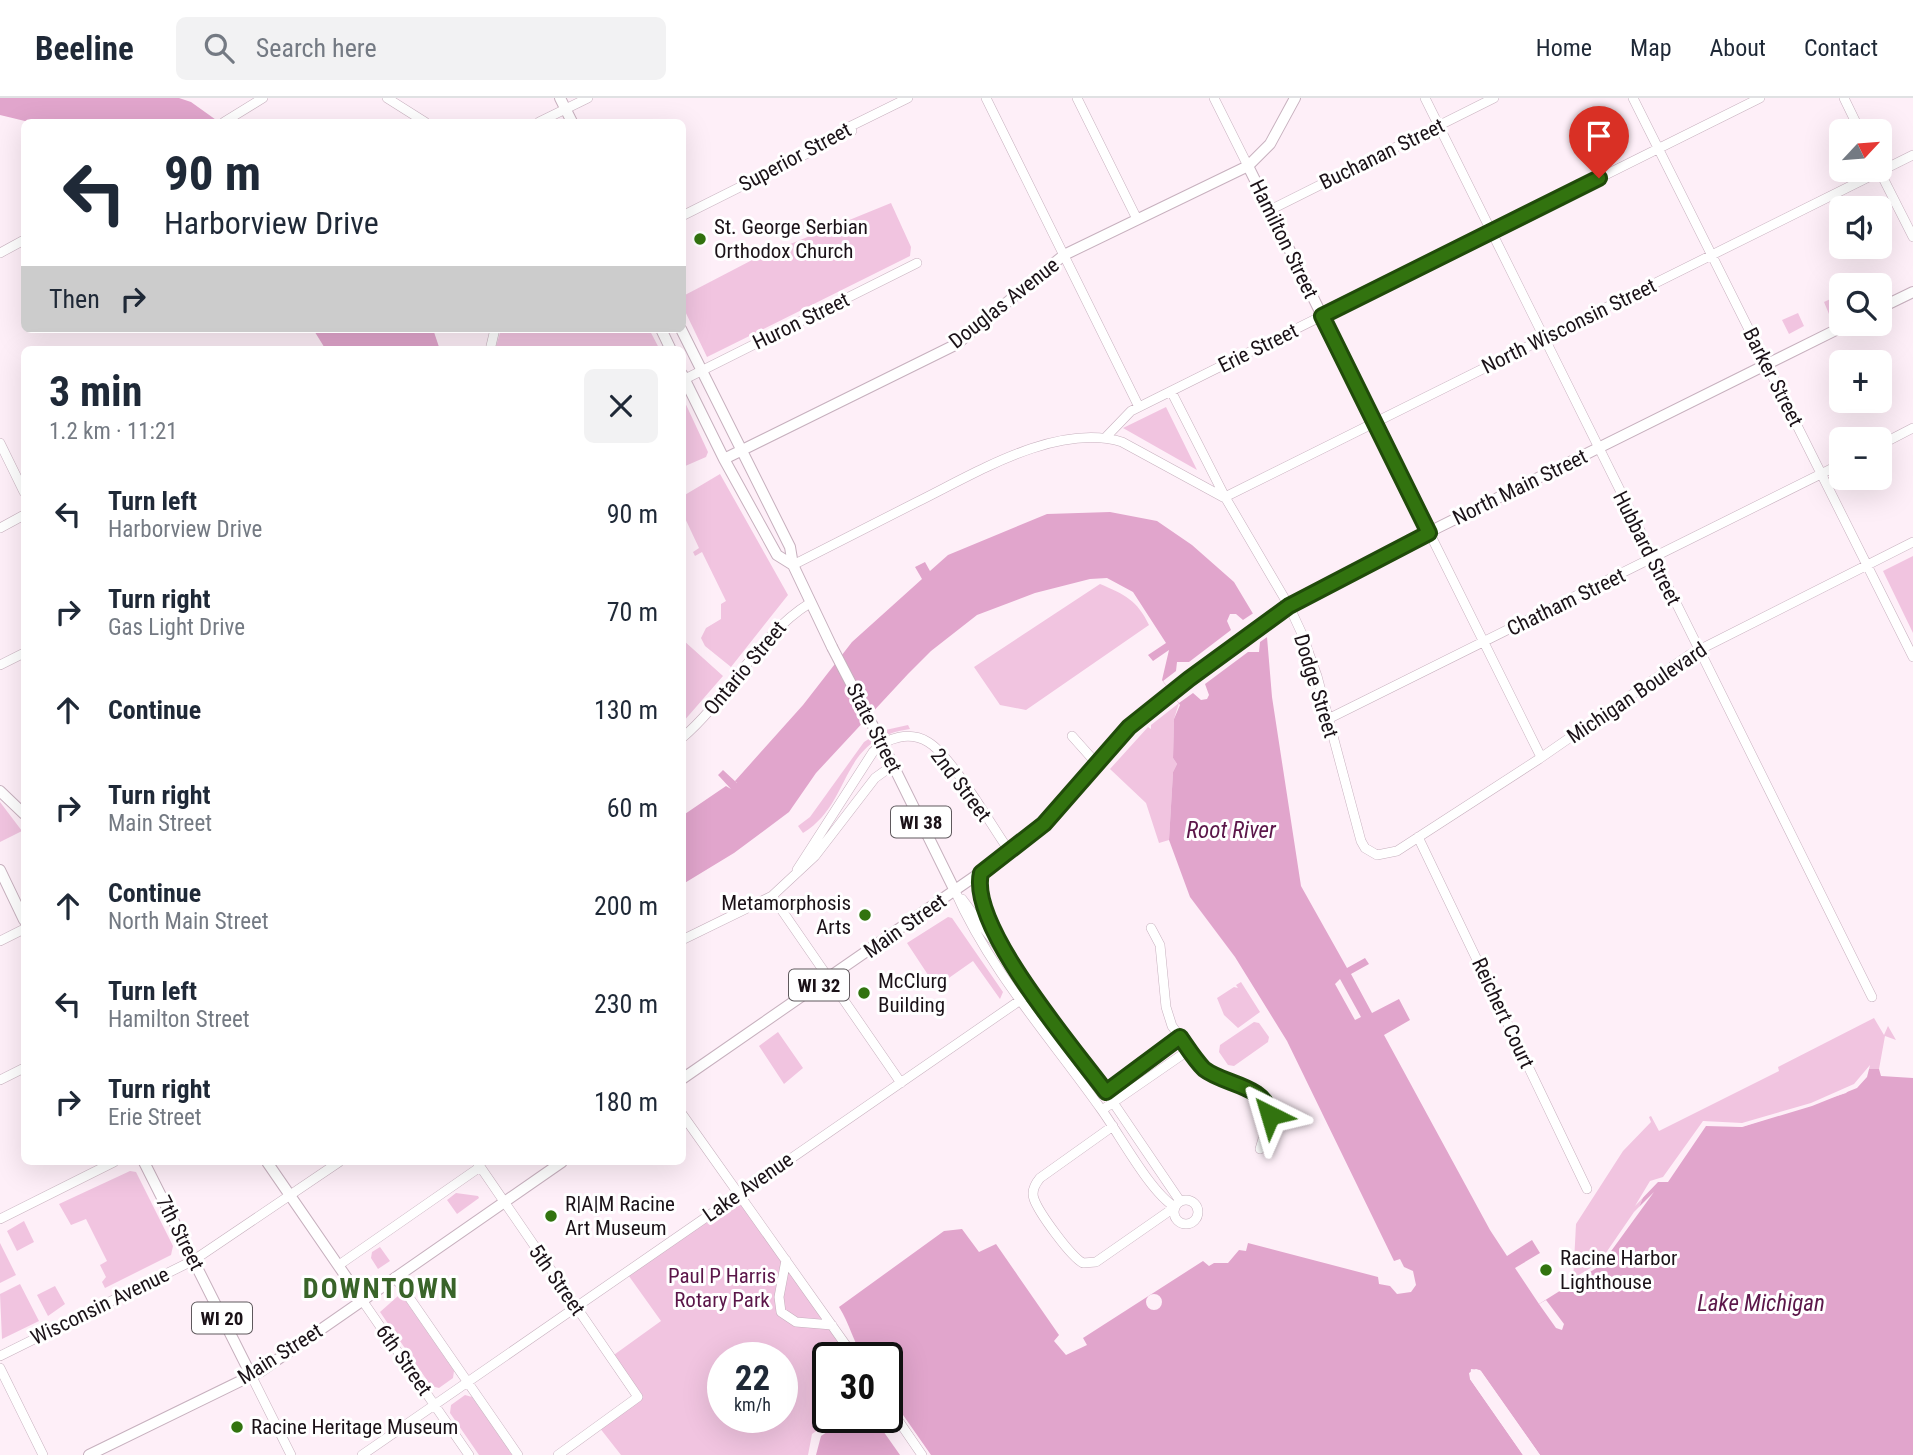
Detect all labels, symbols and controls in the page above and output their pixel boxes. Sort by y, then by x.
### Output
search box [176,17,666,80]
text: Beeline [35,29,134,68]
icon: search [200,29,238,67]
text: Search here [256,33,377,63]
text: Home [1536,34,1592,62]
text: Map [1630,34,1672,62]
text: About [1710,34,1766,62]
text: Contact [1804,34,1878,62]
pin [1569,106,1629,178]
street label: Buchanan Street [1316,113,1448,195]
street label: Superior Street [735,117,855,197]
icon: arrive [1580,117,1618,155]
north arrow [1829,119,1892,182]
map controls [1829,119,1892,490]
text: 90 m [164,145,261,202]
icon: left [49,147,140,238]
street label: Hamilton Street [1245,176,1323,302]
button: sound [1829,196,1892,259]
text: Harborview Drive [164,204,379,242]
place label: St. George Serbian Orthodox Church [714,215,868,263]
marker: St. George Serbian Orthodox Church [692,231,708,247]
street label: Douglas Avenue [944,253,1064,353]
street label: North Wisconsin Street [1478,273,1660,379]
button: search [1829,273,1892,336]
icon: right [114,280,152,318]
text: Then [49,284,100,314]
street label: Huron Street [749,287,853,355]
street label: Erie Street [1214,318,1302,378]
street label: Barker Street [1738,324,1808,430]
button: + [1829,350,1892,413]
text: 3 min [49,367,142,416]
button: close [584,369,658,443]
text: 1.2 km · 11:21 [49,418,178,445]
button: − [1829,427,1892,490]
street label: North Main Street [1449,444,1591,530]
text: Turn left [108,486,197,516]
street label: Hubbard Street [1608,487,1686,609]
icon: left [49,495,87,533]
text: 90 m [607,499,658,529]
text: Harborview Drive [108,516,262,543]
street label: Chatham Street [1503,563,1629,641]
text: Turn right [108,584,210,614]
icon: right [49,593,87,631]
text: 70 m [607,597,658,627]
text: Gas Light Drive [108,614,245,641]
street label: Ontario Street [699,616,791,720]
street label: Dodge Street [1289,631,1343,741]
street label: Michigan Boulevard [1563,637,1711,749]
street label: State Street [841,679,907,777]
icon: ahead [49,691,87,729]
text: Continue [108,695,201,725]
text: 130 m [594,695,658,725]
street label: 2nd Street [926,744,996,826]
text: Turn right [108,780,210,810]
icon: right [49,789,87,827]
text: 60 m [607,793,658,823]
road number: WI 38 [891,806,951,838]
text: Main Street [108,810,212,837]
water label: Root River [1186,817,1277,844]
text: Continue [108,878,201,908]
icon: ahead [49,887,87,925]
street label: Main Street [859,889,951,963]
text: 200 m [594,891,658,921]
place label: Metamorphosis Arts [721,891,851,939]
marker: Metamorphosis Arts [857,907,873,923]
text: North Main Street [108,908,269,935]
street label: Reichert Court [1467,954,1539,1072]
place label: McClurg Building [878,969,947,1017]
road number: WI 32 [789,970,849,1000]
text: Turn left [108,976,197,1006]
icon: left [49,985,87,1023]
marker: McClurg Building [856,985,872,1001]
text: 230 m [594,989,658,1019]
text: Hamilton Street [108,1006,250,1033]
text: Turn right [108,1074,210,1104]
position arrow [1233,1078,1307,1152]
icon: right [49,1083,87,1121]
text: 180 m [594,1087,658,1117]
text: Erie Street [108,1104,202,1131]
street label: Lake Avenue [698,1147,798,1227]
street label: 7th Street [151,1192,209,1274]
place label: R|A|M Racine Art Museum [565,1192,675,1240]
marker: R|A|M Racine Art Museum [543,1208,559,1224]
street label: 5th Street [524,1240,590,1320]
place label: Racine Harbor Lighthouse [1560,1246,1677,1294]
street label: Wisconsin Avenue [27,1262,173,1350]
marker: Racine Harbor Lighthouse [1538,1262,1554,1278]
park label: Paul P Harris Rotary Park [668,1264,776,1312]
district label: DOWNTOWN [303,1272,459,1305]
water label: Lake Michigan [1697,1290,1825,1317]
road number: WI 20 [192,1302,252,1334]
street label: Main Street [233,1319,327,1389]
street label: 6th Street [371,1320,437,1400]
speed limit sign: 30 [812,1342,903,1433]
text: 22 [735,1358,770,1399]
text: km/h [734,1394,771,1415]
place label: Racine Heritage Museum [251,1415,458,1439]
marker: Racine Heritage Museum [229,1419,245,1435]

